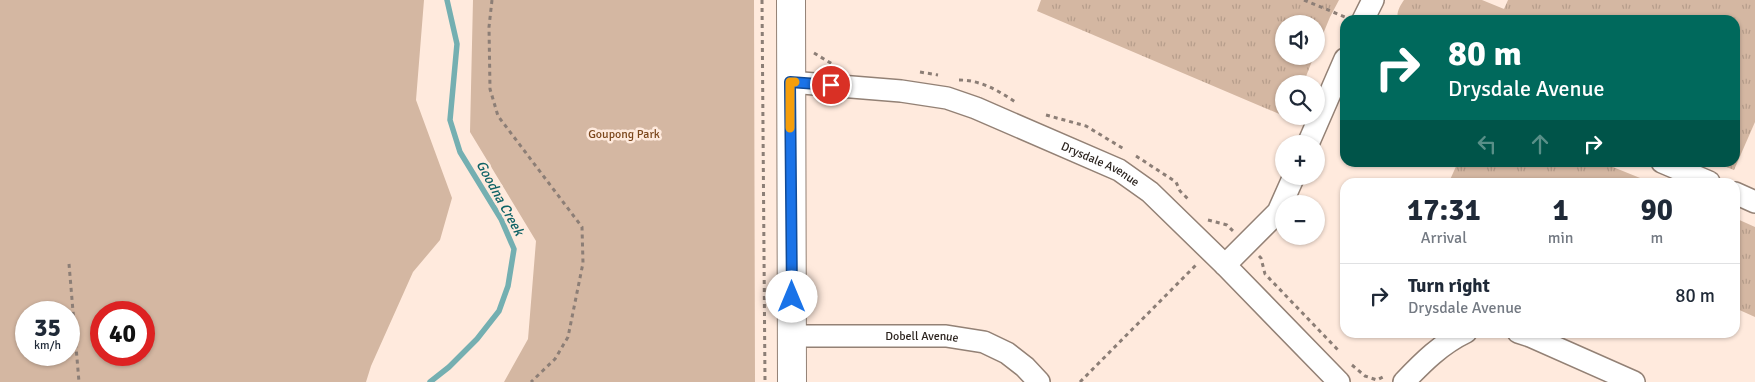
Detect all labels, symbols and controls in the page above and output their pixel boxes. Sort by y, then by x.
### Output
map controls [1275,15,1325,245]
button: sound [1275,15,1325,65]
text: 80 m [1448,32,1522,75]
icon: right [1365,35,1430,100]
pin [810,64,852,106]
icon: arrive [817,71,845,99]
button: search [1275,75,1325,125]
text: Drysdale Avenue [1448,75,1605,102]
park label: Goupong Park [588,127,660,142]
icon: left [1473,130,1501,158]
icon: ahead [1526,130,1554,158]
icon: right [1579,130,1607,158]
button: + [1275,135,1325,185]
street label: Drysdale Avenue [1059,138,1142,190]
water label: Goodna Creek [472,157,529,240]
text: 17:31 [1407,192,1481,229]
text: 1 [1553,192,1569,229]
text: 90 [1641,192,1673,229]
button: − [1275,195,1325,245]
text: Arrival [1421,228,1467,248]
text: min [1548,228,1574,248]
text: m [1650,228,1663,248]
position arrow [765,270,817,322]
text: Turn right [1408,274,1490,298]
icon: right [1365,282,1393,310]
text: 80 m [1675,284,1715,308]
text: Drysdale Avenue [1408,298,1522,318]
speed limit sign: 40 [90,301,155,366]
text: 35 [34,312,61,343]
street label: Dobell Avenue [885,329,960,345]
text: km/h [34,338,61,353]

